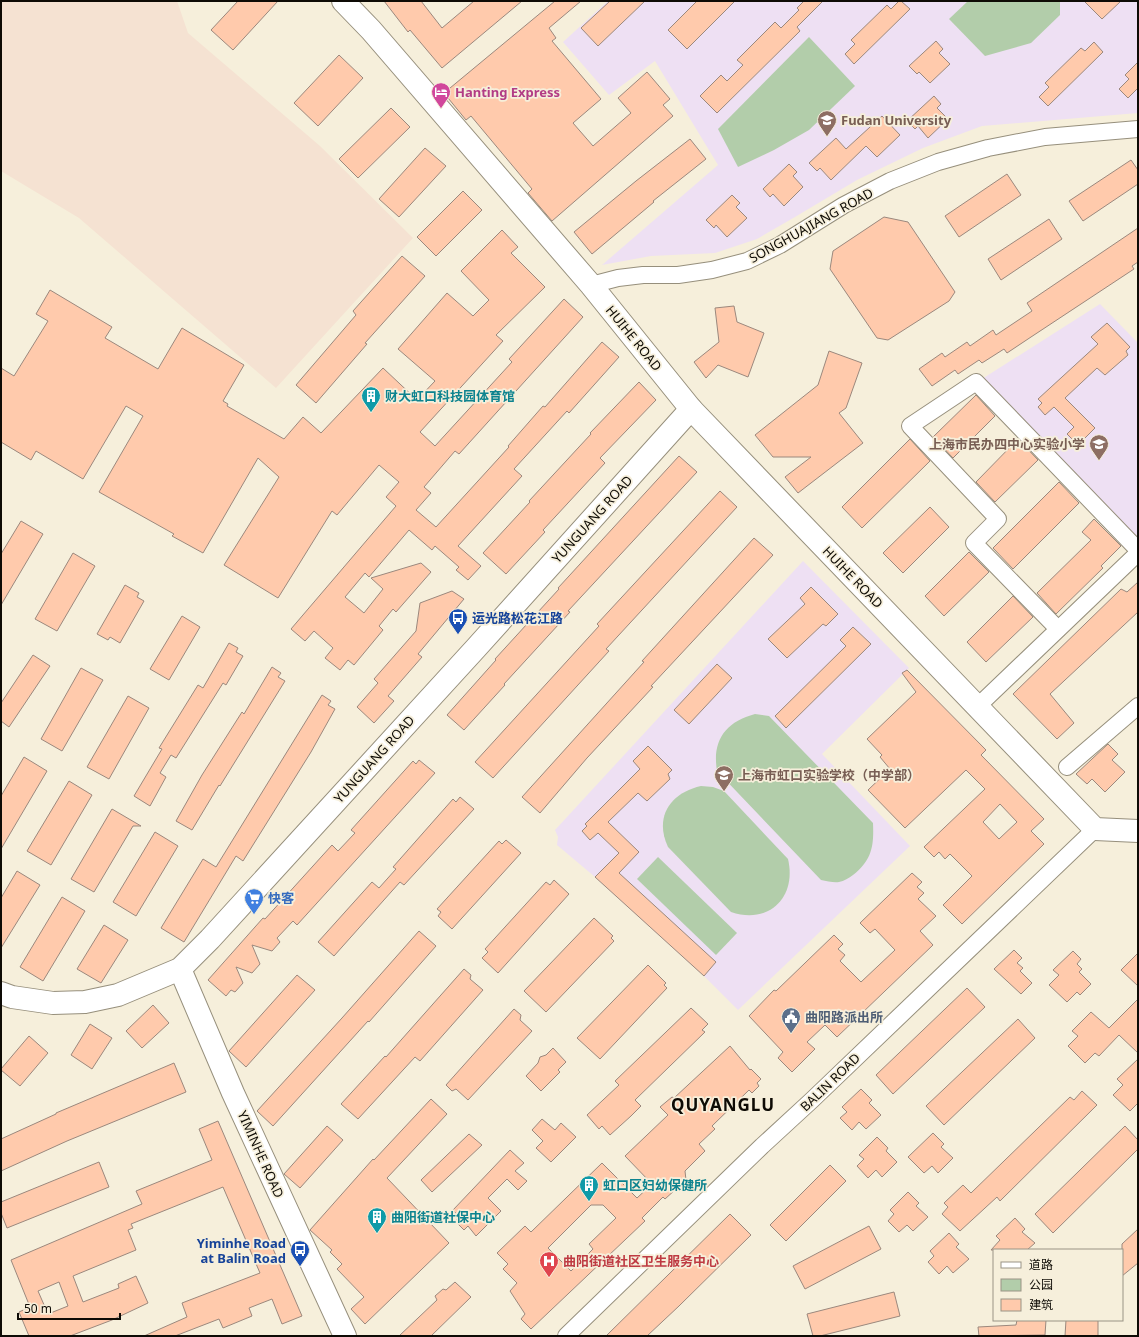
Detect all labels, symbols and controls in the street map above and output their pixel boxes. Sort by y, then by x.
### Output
hotel icon: Hanting Express [430,81,452,109]
place label: Hanting Express [455,83,560,101]
school or university icon: Fudan University [816,109,838,137]
place label: Fudan University [841,111,952,129]
street label: SONGHUAJIANG ROAD [746,183,876,267]
street label: HUIHE ROAD [602,301,666,375]
building icon: 财大虹口科技园体育馆 [360,385,382,413]
place label: 财大虹口科技园体育馆 [385,387,515,405]
school or university icon: 上海市民办四中心实验小学 [1088,433,1110,461]
place label: 上海市民办四中心实验小学 [929,435,1085,453]
street label: YUNGUANG ROAD [548,471,636,567]
street label: HUIHE ROAD [819,542,887,612]
bus stop icon: 运光路松花江路 [447,607,469,635]
place label: 运光路松花江路 [472,609,563,627]
street label: YUNGUANG ROAD [330,711,418,807]
school or university icon: 上海市虹口实验学校（中学部） [713,764,735,792]
place label: 上海市虹口实验学校（中学部） [738,766,920,784]
supermarket icon: 快客 [243,887,265,915]
place label: 快客 [268,889,294,907]
public building icon: 曲阳路派出所 [780,1006,802,1034]
place label: 曲阳路派出所 [805,1008,883,1026]
street label: BALIN ROAD [796,1049,864,1115]
district label: QUYANGLU [671,1093,775,1116]
street label: YIMINHE ROAD [234,1107,288,1201]
building icon: 虹口区妇幼保健所 [578,1174,600,1202]
place label: 虹口区妇幼保健所 [603,1176,707,1194]
building icon: 曲阳街道社保中心 [366,1206,388,1234]
place label: 曲阳街道社保中心 [391,1208,495,1226]
place label: Yiminhe Road at Balin Road [197,1234,286,1267]
bus stop icon: Yiminhe Road at Balin Road [289,1239,311,1267]
legend [993,1249,1123,1321]
hospital icon: 曲阳街道社区卫生服务中心 [538,1250,560,1278]
place label: 曲阳街道社区卫生服务中心 [563,1252,719,1270]
text: 道路 [1029,1256,1053,1273]
text: 公园 [1029,1276,1053,1293]
scale bar [18,1295,120,1321]
text: 建筑 [1029,1296,1053,1313]
text: 50 m [24,1300,52,1317]

